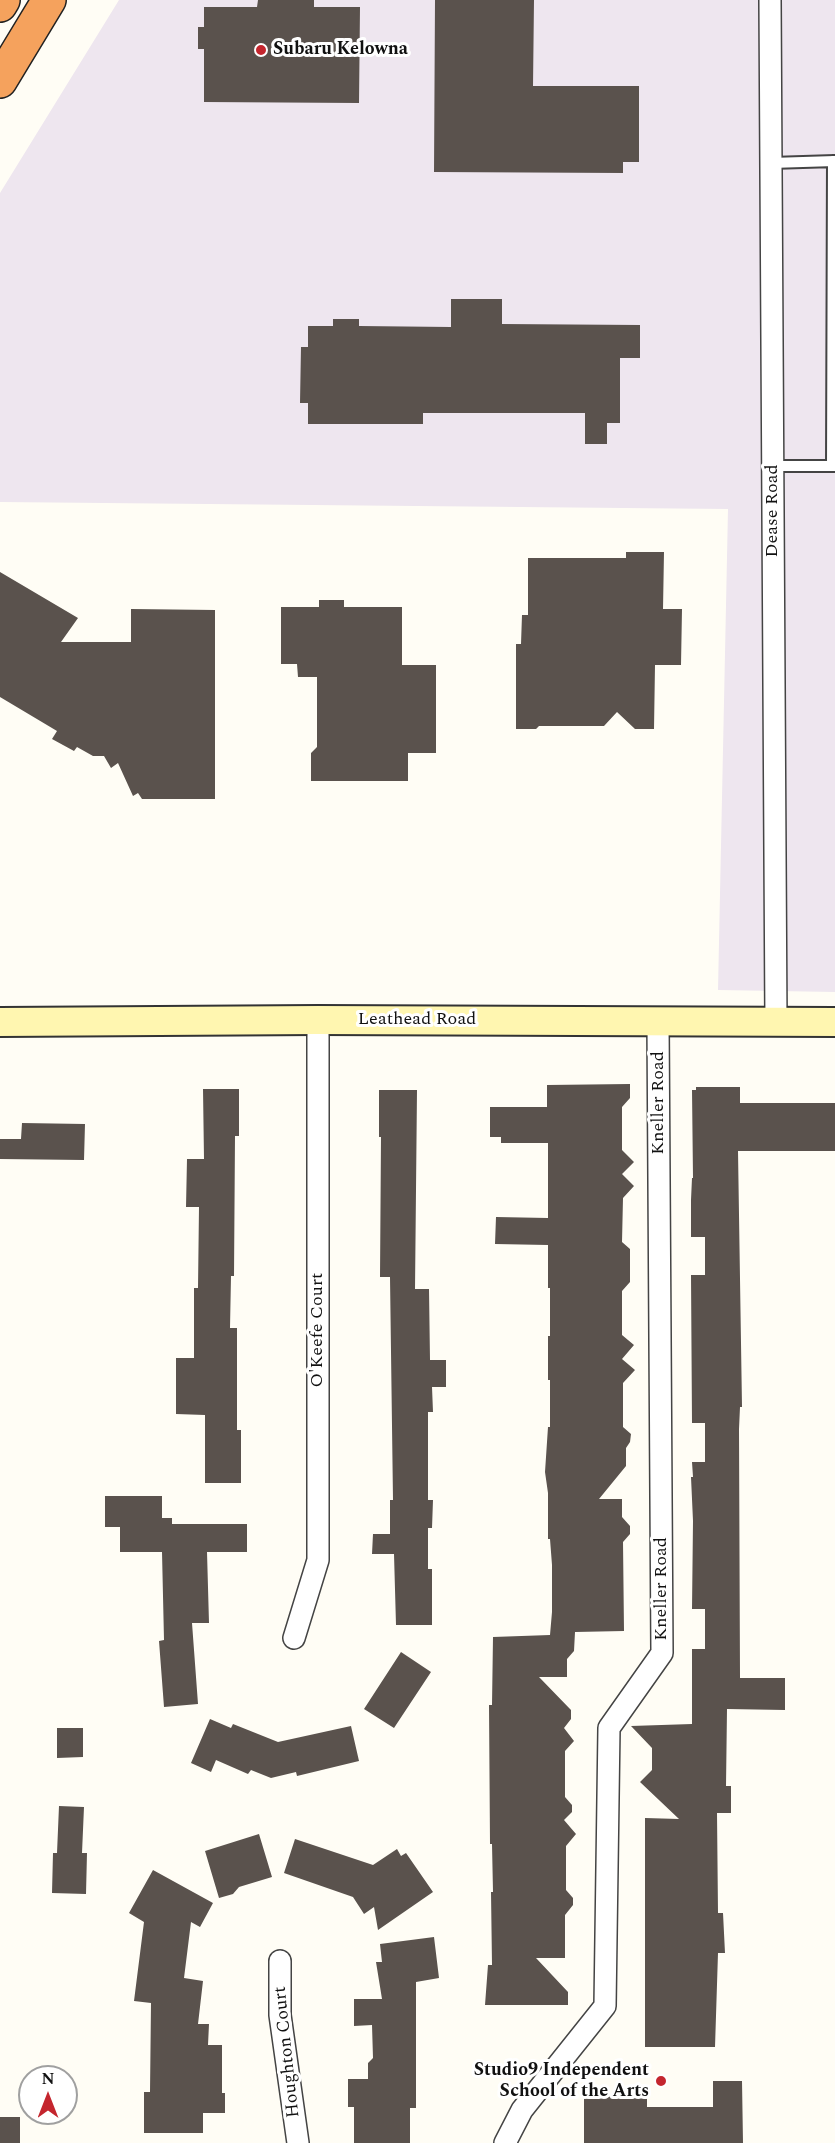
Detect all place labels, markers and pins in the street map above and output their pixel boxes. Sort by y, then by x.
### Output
place label: Subaru Kelowna [273,39,408,61]
marker: Subaru Kelowna [254,43,268,57]
place label: Studio9 Independent School of the Arts [474,2060,649,2102]
marker: Studio9 Independent School of the Arts [654,2074,668,2088]

